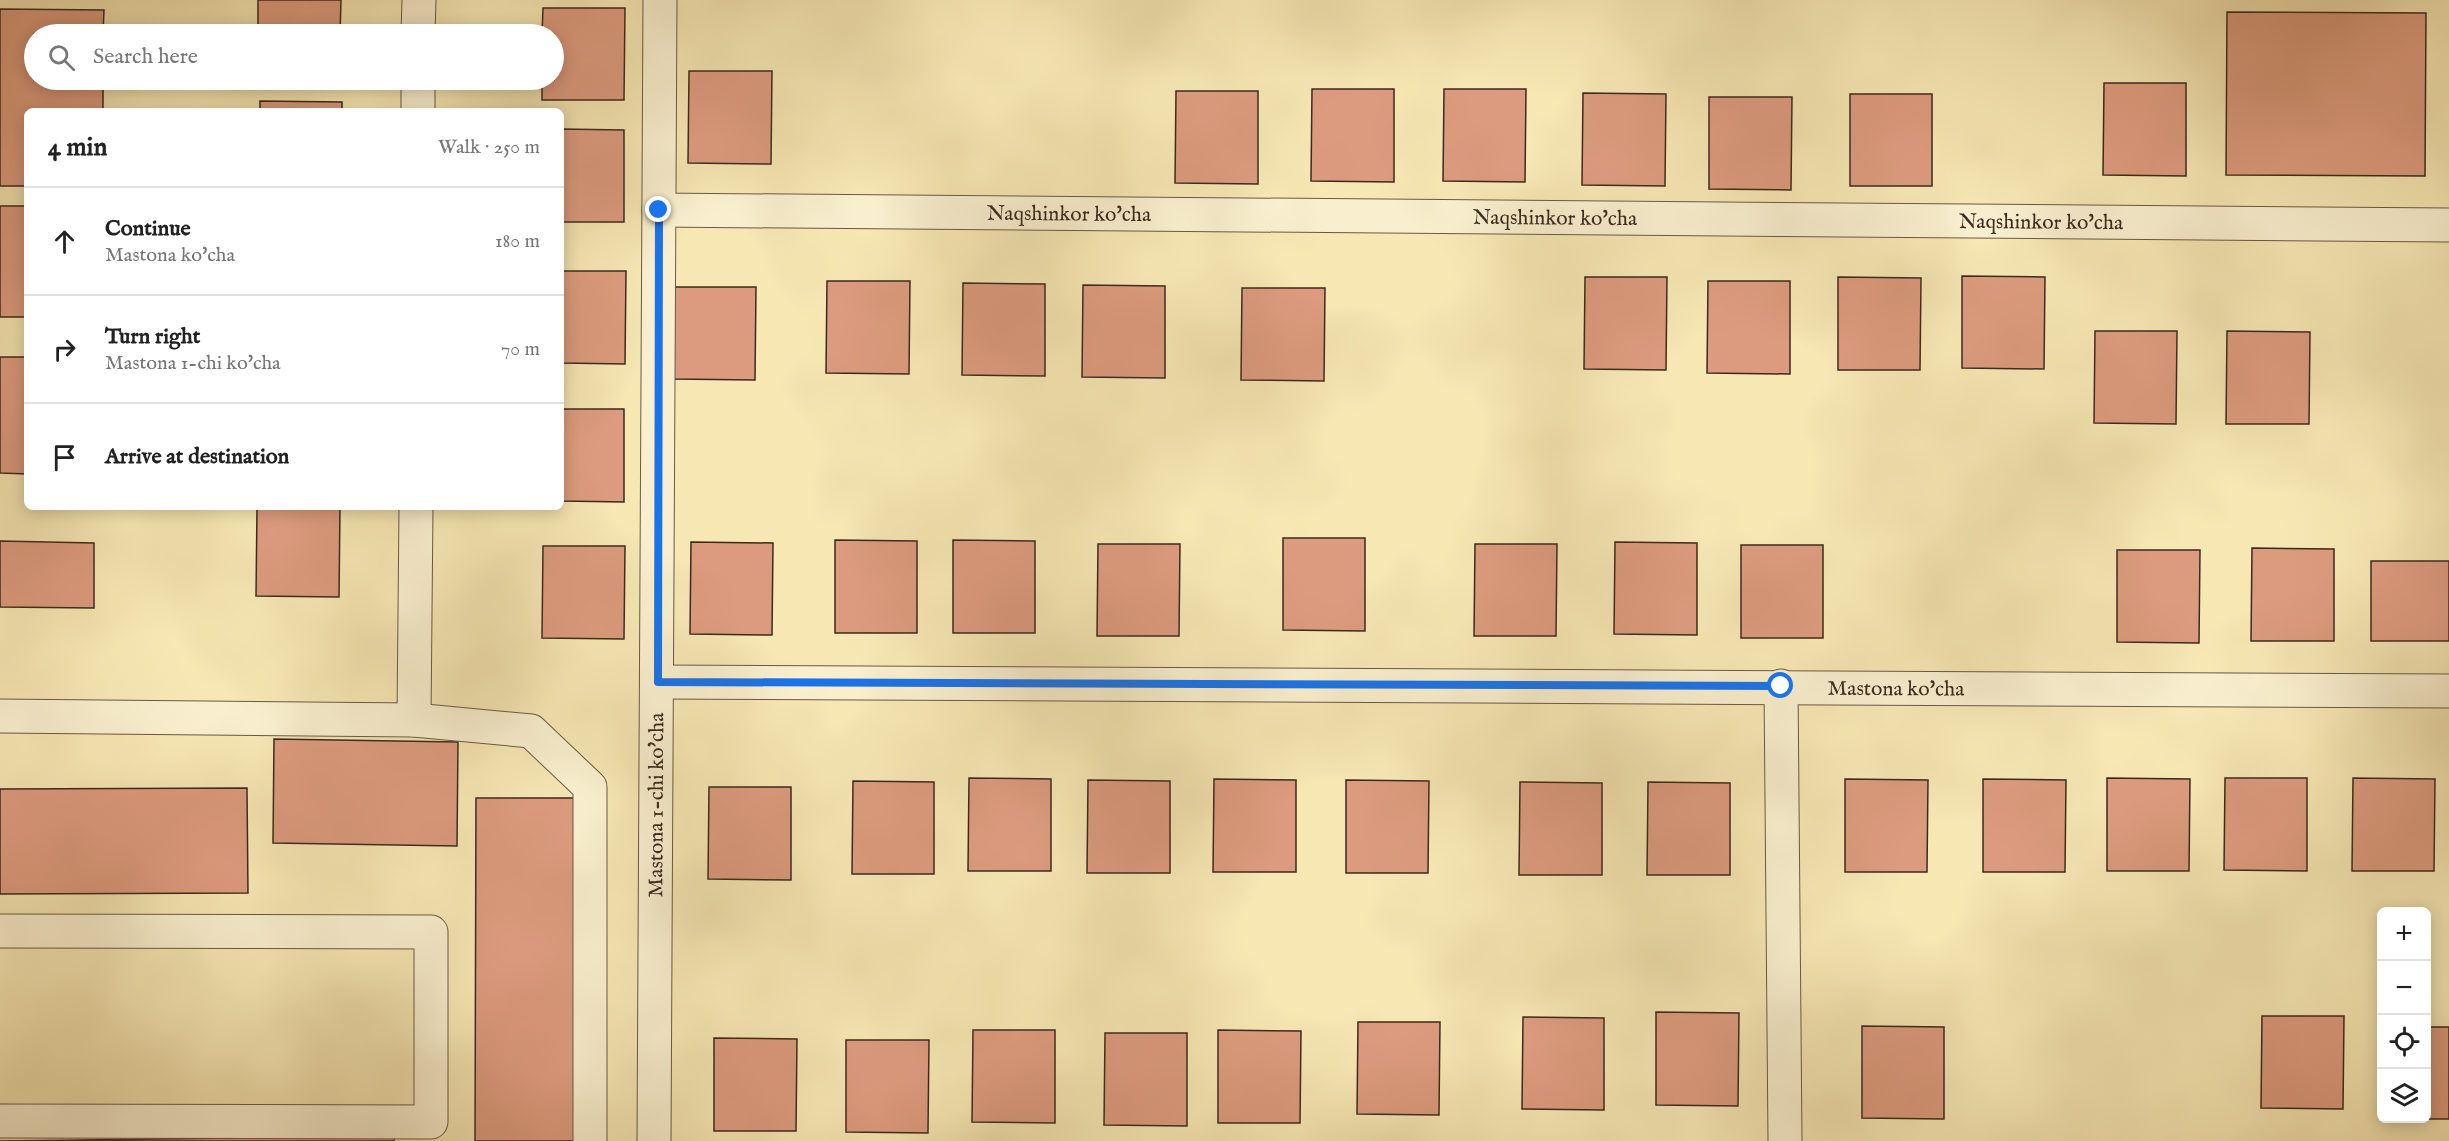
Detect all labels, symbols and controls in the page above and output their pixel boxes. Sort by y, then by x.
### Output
search box [24,24,564,90]
icon: search [45,41,78,74]
text: Search here [93,43,198,71]
text: 4 min [48,131,107,164]
text: Walk · 250 m [438,135,540,160]
route end [645,196,671,222]
street label: Naqshinkor ko'cha [987,201,1152,229]
street label: Naqshinkor ko'cha [1473,205,1638,233]
street label: Naqshinkor ko'cha [1959,209,2124,237]
text: Continue [105,215,191,243]
icon: ahead [48,225,81,258]
text: 180 m [495,229,540,254]
text: Mastona ko'cha [105,243,235,268]
text: Turn right [105,323,200,351]
icon: right [48,333,81,366]
text: 70 m [501,337,540,362]
text: Mastona 1-chi ko'cha [105,351,281,376]
icon: arrive [48,441,81,474]
text: Arrive at destination [105,443,289,471]
route start [1767,672,1793,698]
street label: Mastona ko'cha [1828,676,1965,704]
street label: Mastona 1-chi ko'cha [643,712,671,897]
map controls [2377,907,2431,1123]
button: + [2377,907,2431,961]
button: − [2377,961,2431,1015]
button: locate [2377,1015,2431,1069]
button: layers [2377,1069,2431,1123]

